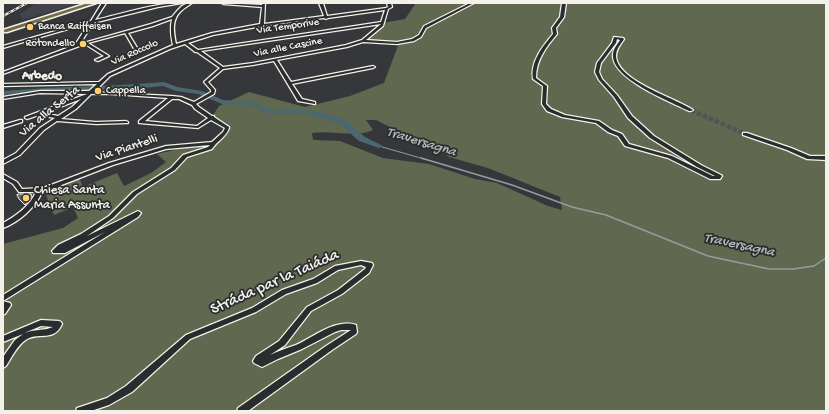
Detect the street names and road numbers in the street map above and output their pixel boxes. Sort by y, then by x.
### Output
street label: Via Temporive [256,16,320,38]
street label: Via alle Cascine [253,35,323,61]
street label: Via Roccolo [109,37,161,69]
street label: Via alla Serta [17,83,83,141]
street label: Via Piantelli [94,132,160,166]
street label: Stráda par la Taiáda [208,246,342,320]

